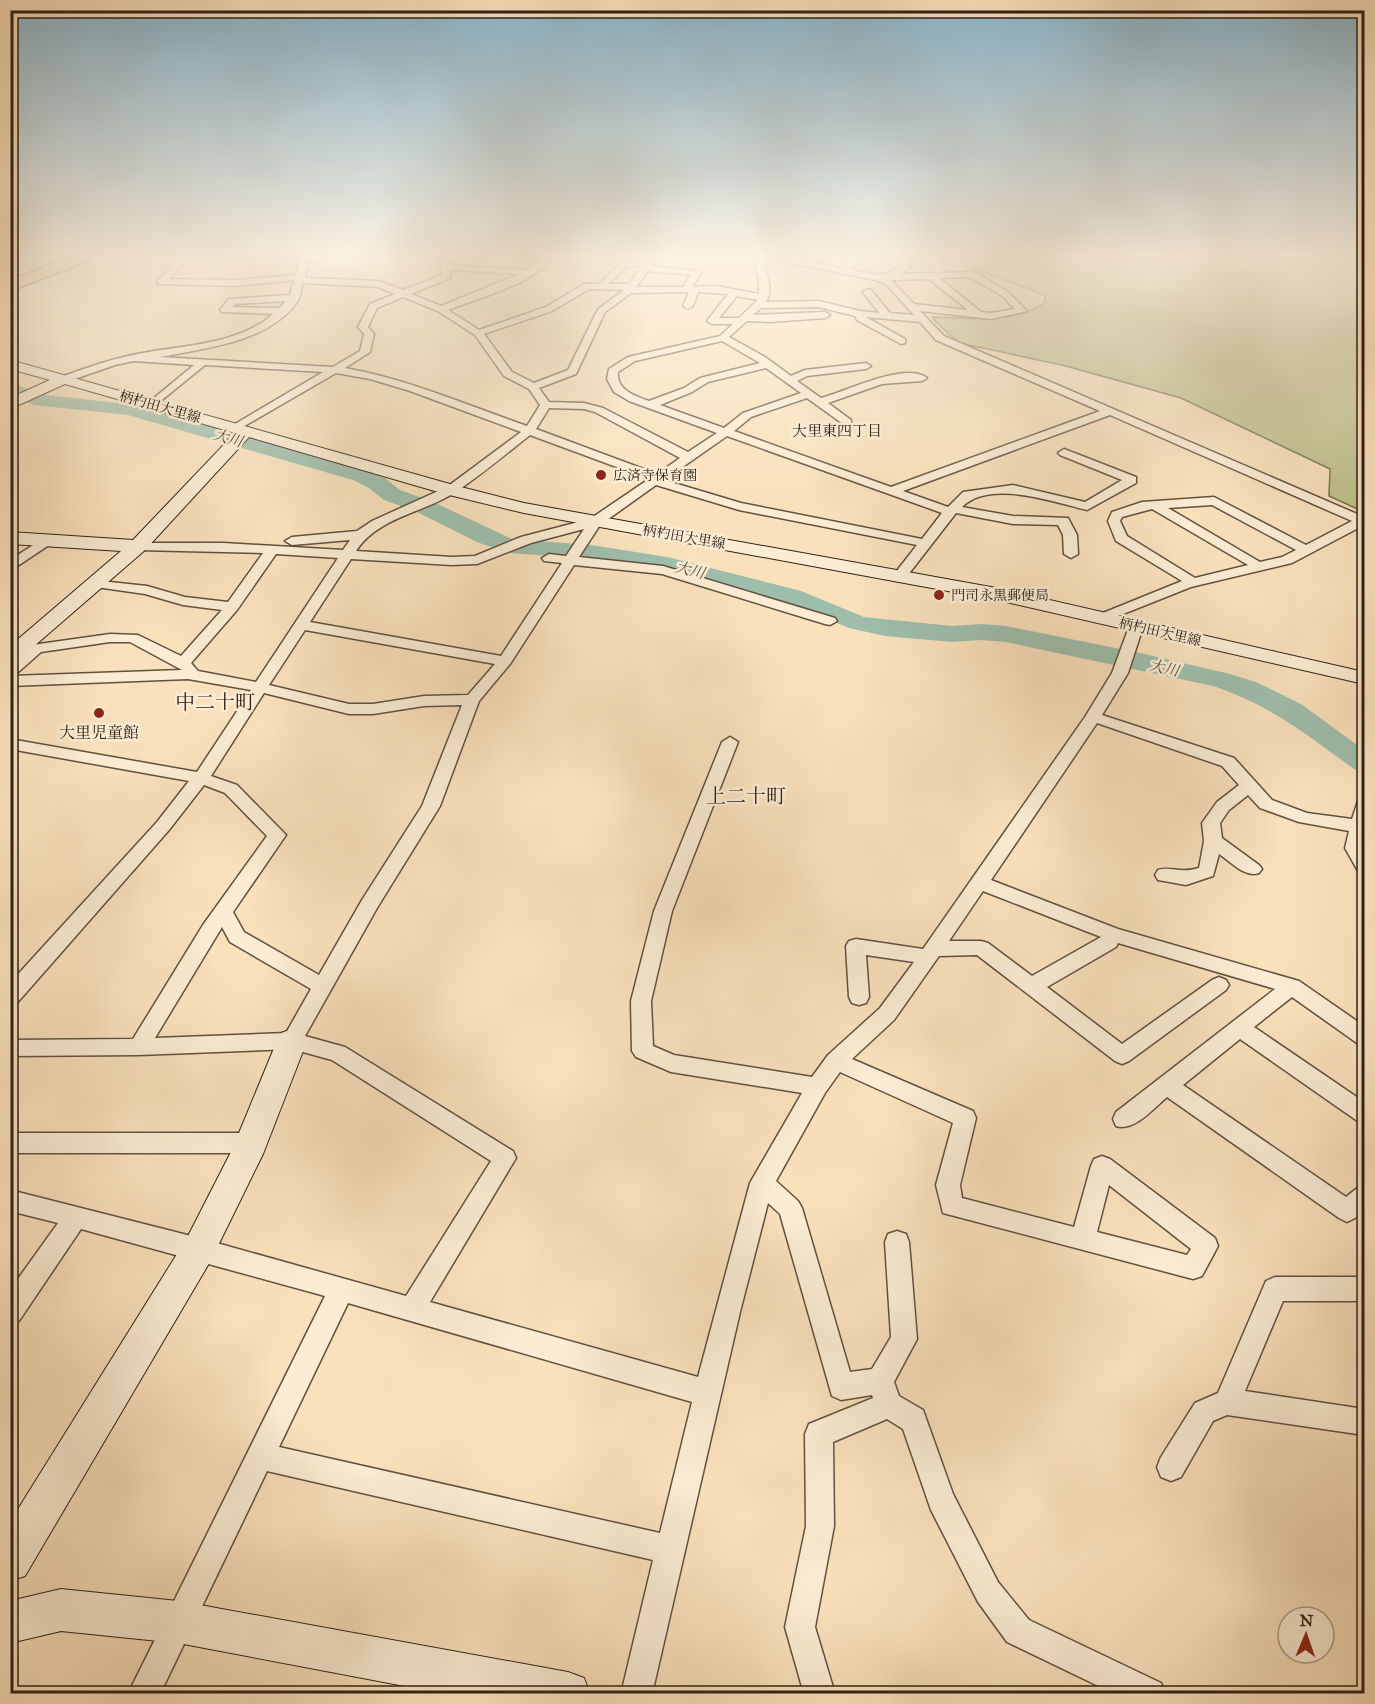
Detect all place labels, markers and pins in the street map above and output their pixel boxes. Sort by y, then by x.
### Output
place label: 広済寺保育園 [613,467,697,484]
marker: 広済寺保育園 [594,468,608,482]
place label: 門司永黒郵便局 [951,587,1049,604]
marker: 門司永黒郵便局 [932,588,946,602]
marker: 大里児童館 [92,706,106,720]
place label: 大里児童館 [59,723,139,742]

